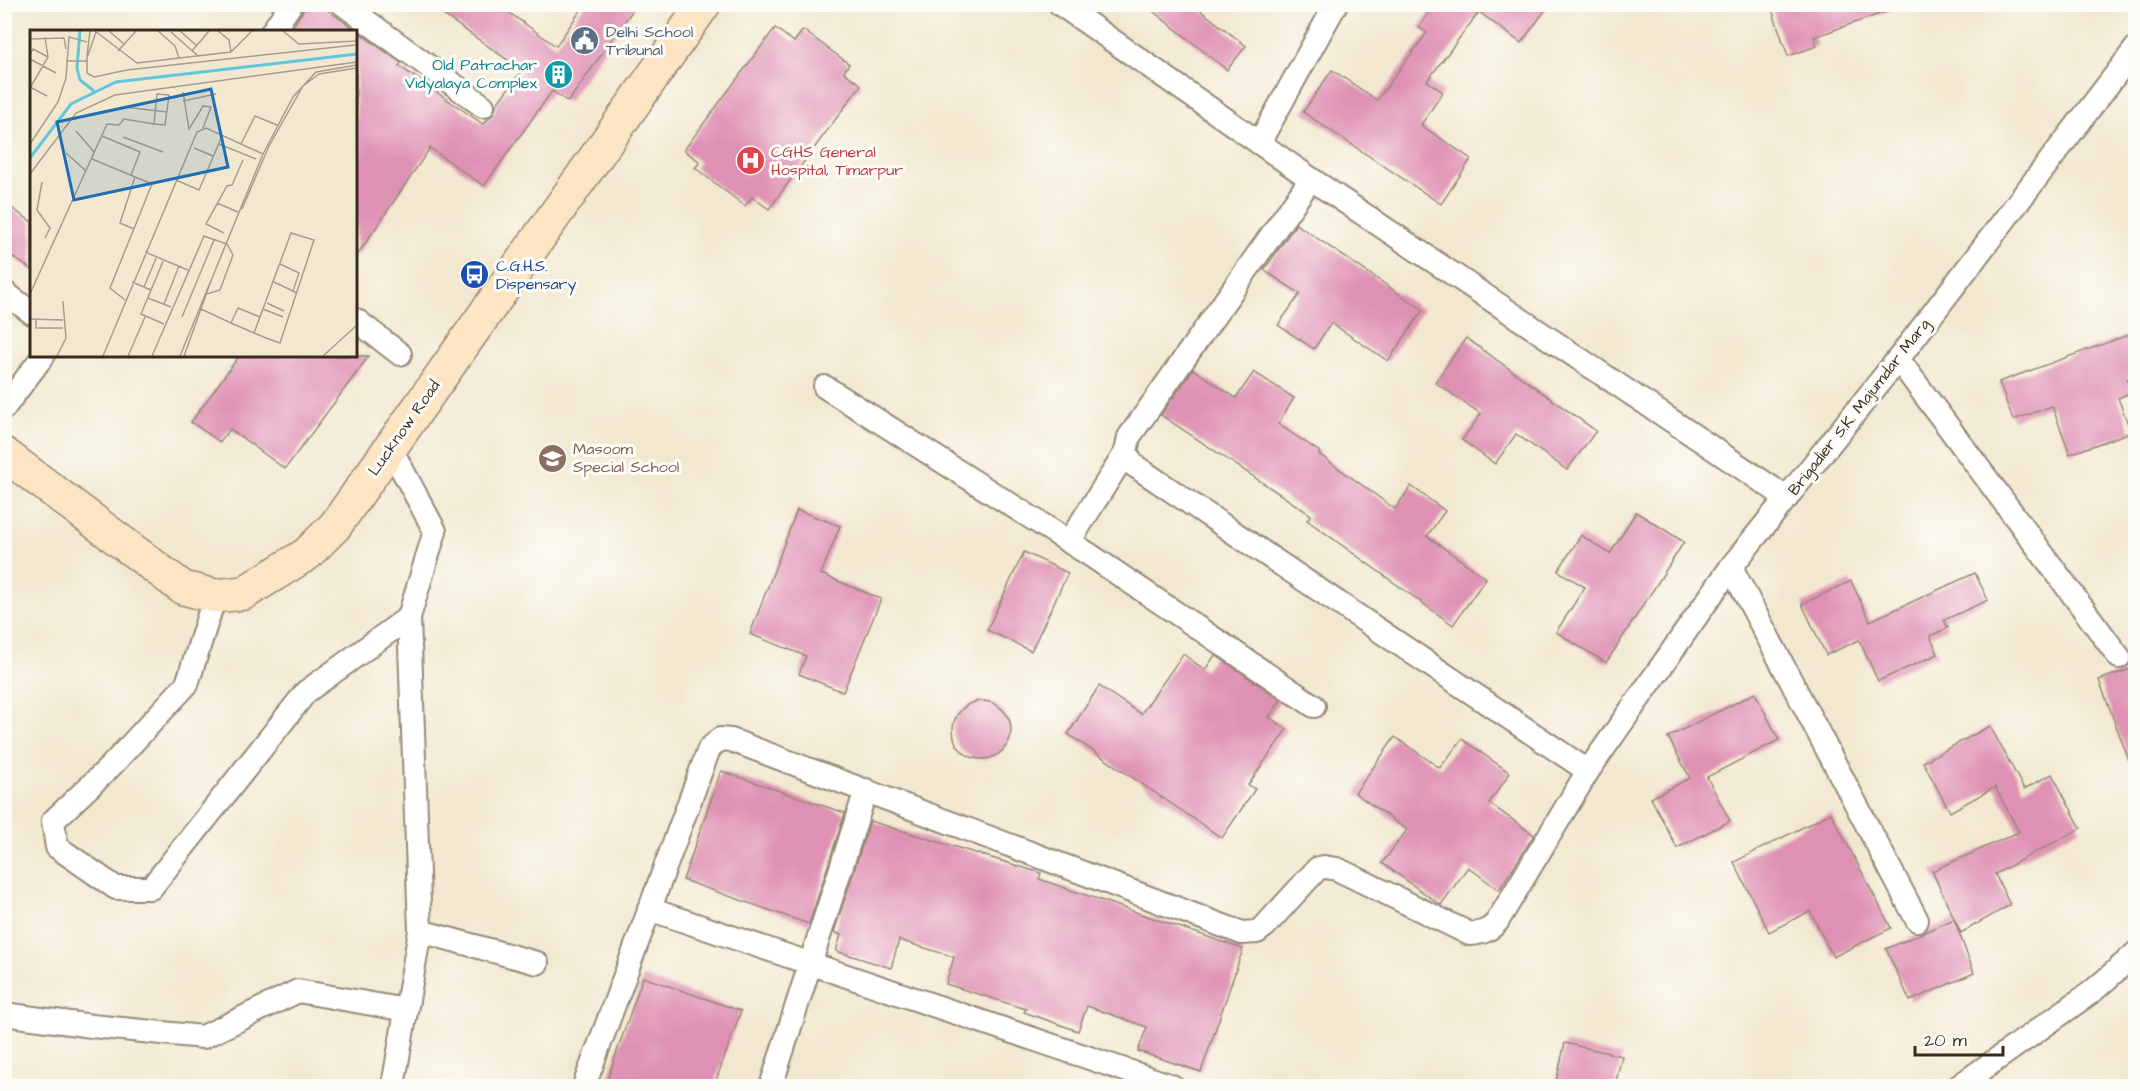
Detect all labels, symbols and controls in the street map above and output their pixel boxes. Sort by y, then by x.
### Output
place label: Delhi School Tribunal [606,21,693,61]
public building icon: Delhi School Tribunal [569,25,601,57]
inset map [30,30,357,357]
place label: Old Patrachar Vidyalaya Complex [405,54,537,95]
building icon: Old Patrachar Vidyalaya Complex [542,58,574,90]
place label: CGHS General Hospital, Timarpur [771,141,903,181]
hospital icon: CGHS General Hospital, Timarpur [734,145,766,177]
place label: C.G.H.S. Dispensary [496,255,576,296]
bus stop icon: C.G.H.S. Dispensary [459,259,491,291]
street label: Brigadier S.K. Majumdar Marg [1783,314,1936,501]
street label: Lucknow Road [363,376,445,480]
place label: Masoom Special School [573,438,679,478]
school or university icon: Masoom Special School [536,442,568,474]
scale bar [1915,1019,2004,1057]
text: 20 m [1924,1028,1967,1053]

